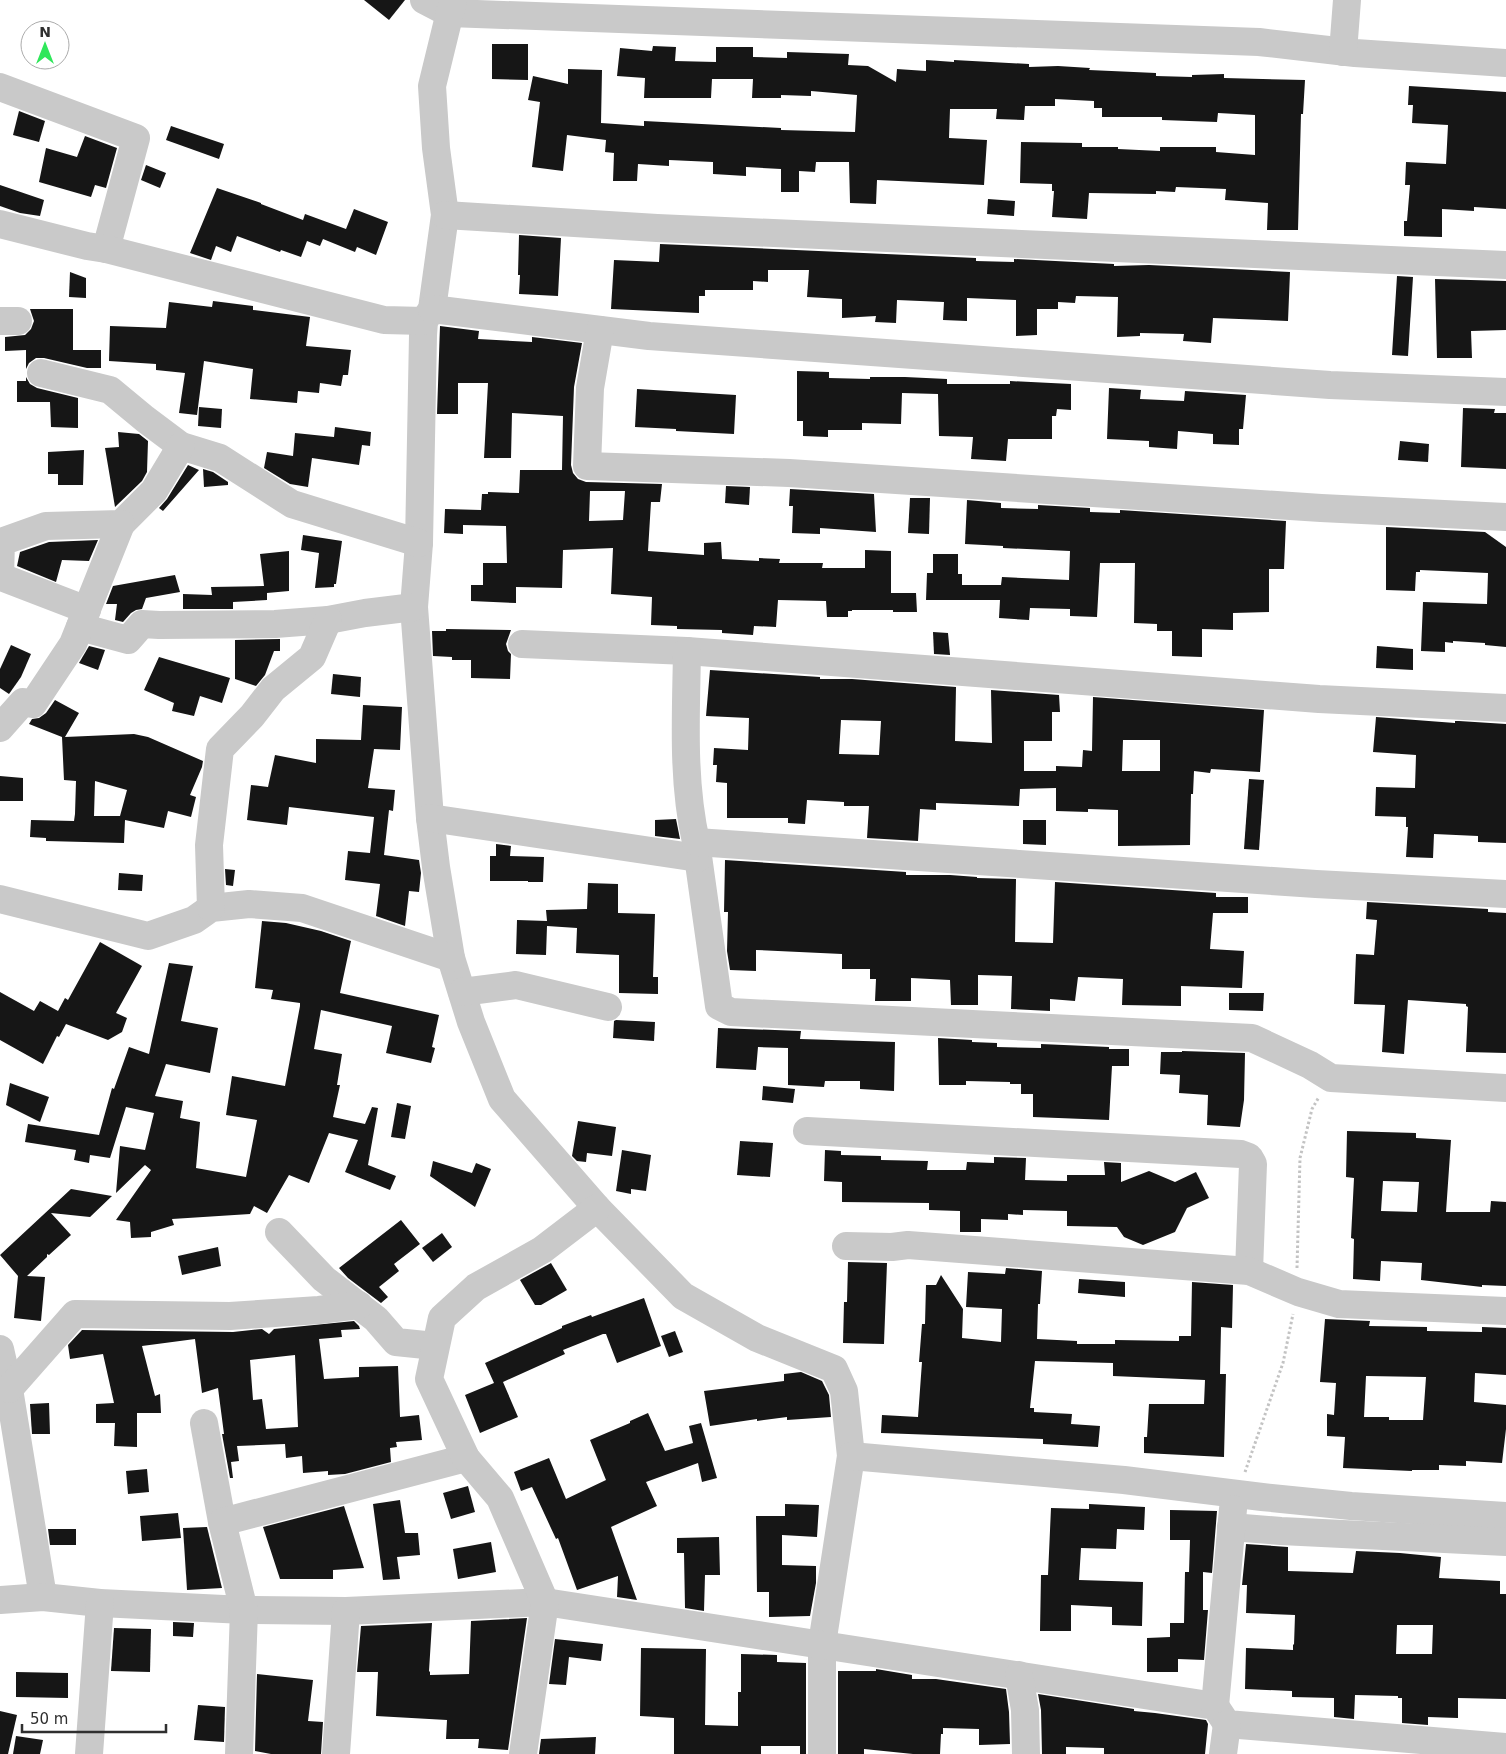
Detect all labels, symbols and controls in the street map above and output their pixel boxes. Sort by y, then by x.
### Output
north arrow [20,20,70,70]
text: N [39,24,51,40]
scale bar [22,1702,166,1734]
text: 50 m [30,1710,68,1728]

